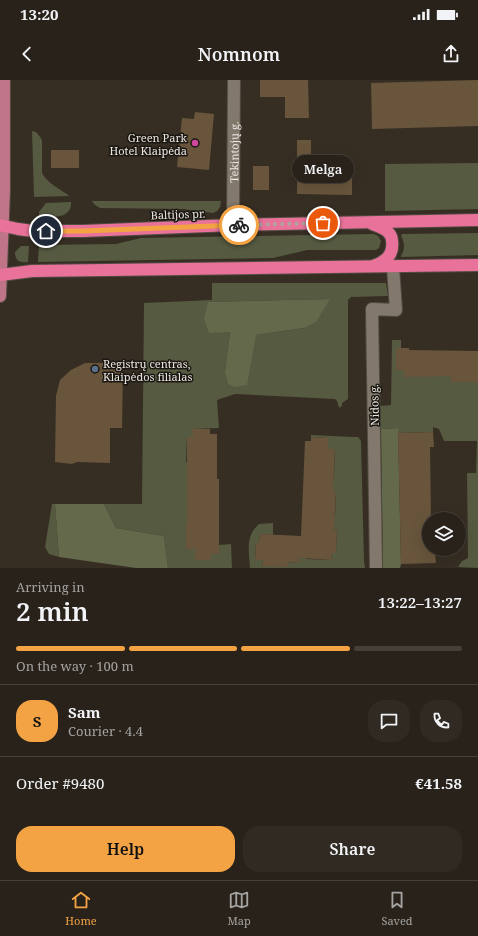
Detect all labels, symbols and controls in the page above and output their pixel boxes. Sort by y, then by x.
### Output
text: 13:20 [20,4,58,24]
text: Nomnom [198,42,280,66]
icon: back [16,43,38,65]
icon: share [440,43,462,65]
street label: Tekintojų g. [226,121,241,183]
place label: Green Park Hotel Klaipėda [109,130,188,158]
marker: Green Park Hotel Klaipėda [190,138,200,148]
callout: Melga [292,155,354,183]
text: Melga [304,160,342,178]
courier [219,205,259,245]
street label: Baltijos pr. [150,206,206,222]
pin [306,206,340,240]
icon: bag [312,212,334,234]
pin [29,214,63,248]
icon: bike [228,214,250,236]
icon: home [35,220,57,242]
place label: Registrų centras, Klaipėdos filialas [103,356,192,384]
marker: Registrų centras, Klaipėdos filialas [90,364,100,374]
street label: Nidos g. [366,384,382,426]
map controls [422,512,466,556]
button: layers [422,512,466,556]
text: Arriving in [16,578,85,596]
text: 13:22–13:27 [378,592,462,612]
text: 2 min [16,593,89,629]
text: On the way · 100 m [16,657,134,675]
button: chat [368,700,410,742]
button: phone [420,700,462,742]
text: Sam [68,702,100,722]
text: S [33,711,41,731]
text: Courier · 4.4 [68,722,143,740]
text: Order #9480 [16,773,104,793]
text: €41.58 [415,773,462,793]
button: Help [16,826,235,872]
button: Share [243,826,462,872]
tab: Home [65,889,97,928]
tab: Map [227,889,251,928]
tab: Saved [381,889,413,928]

